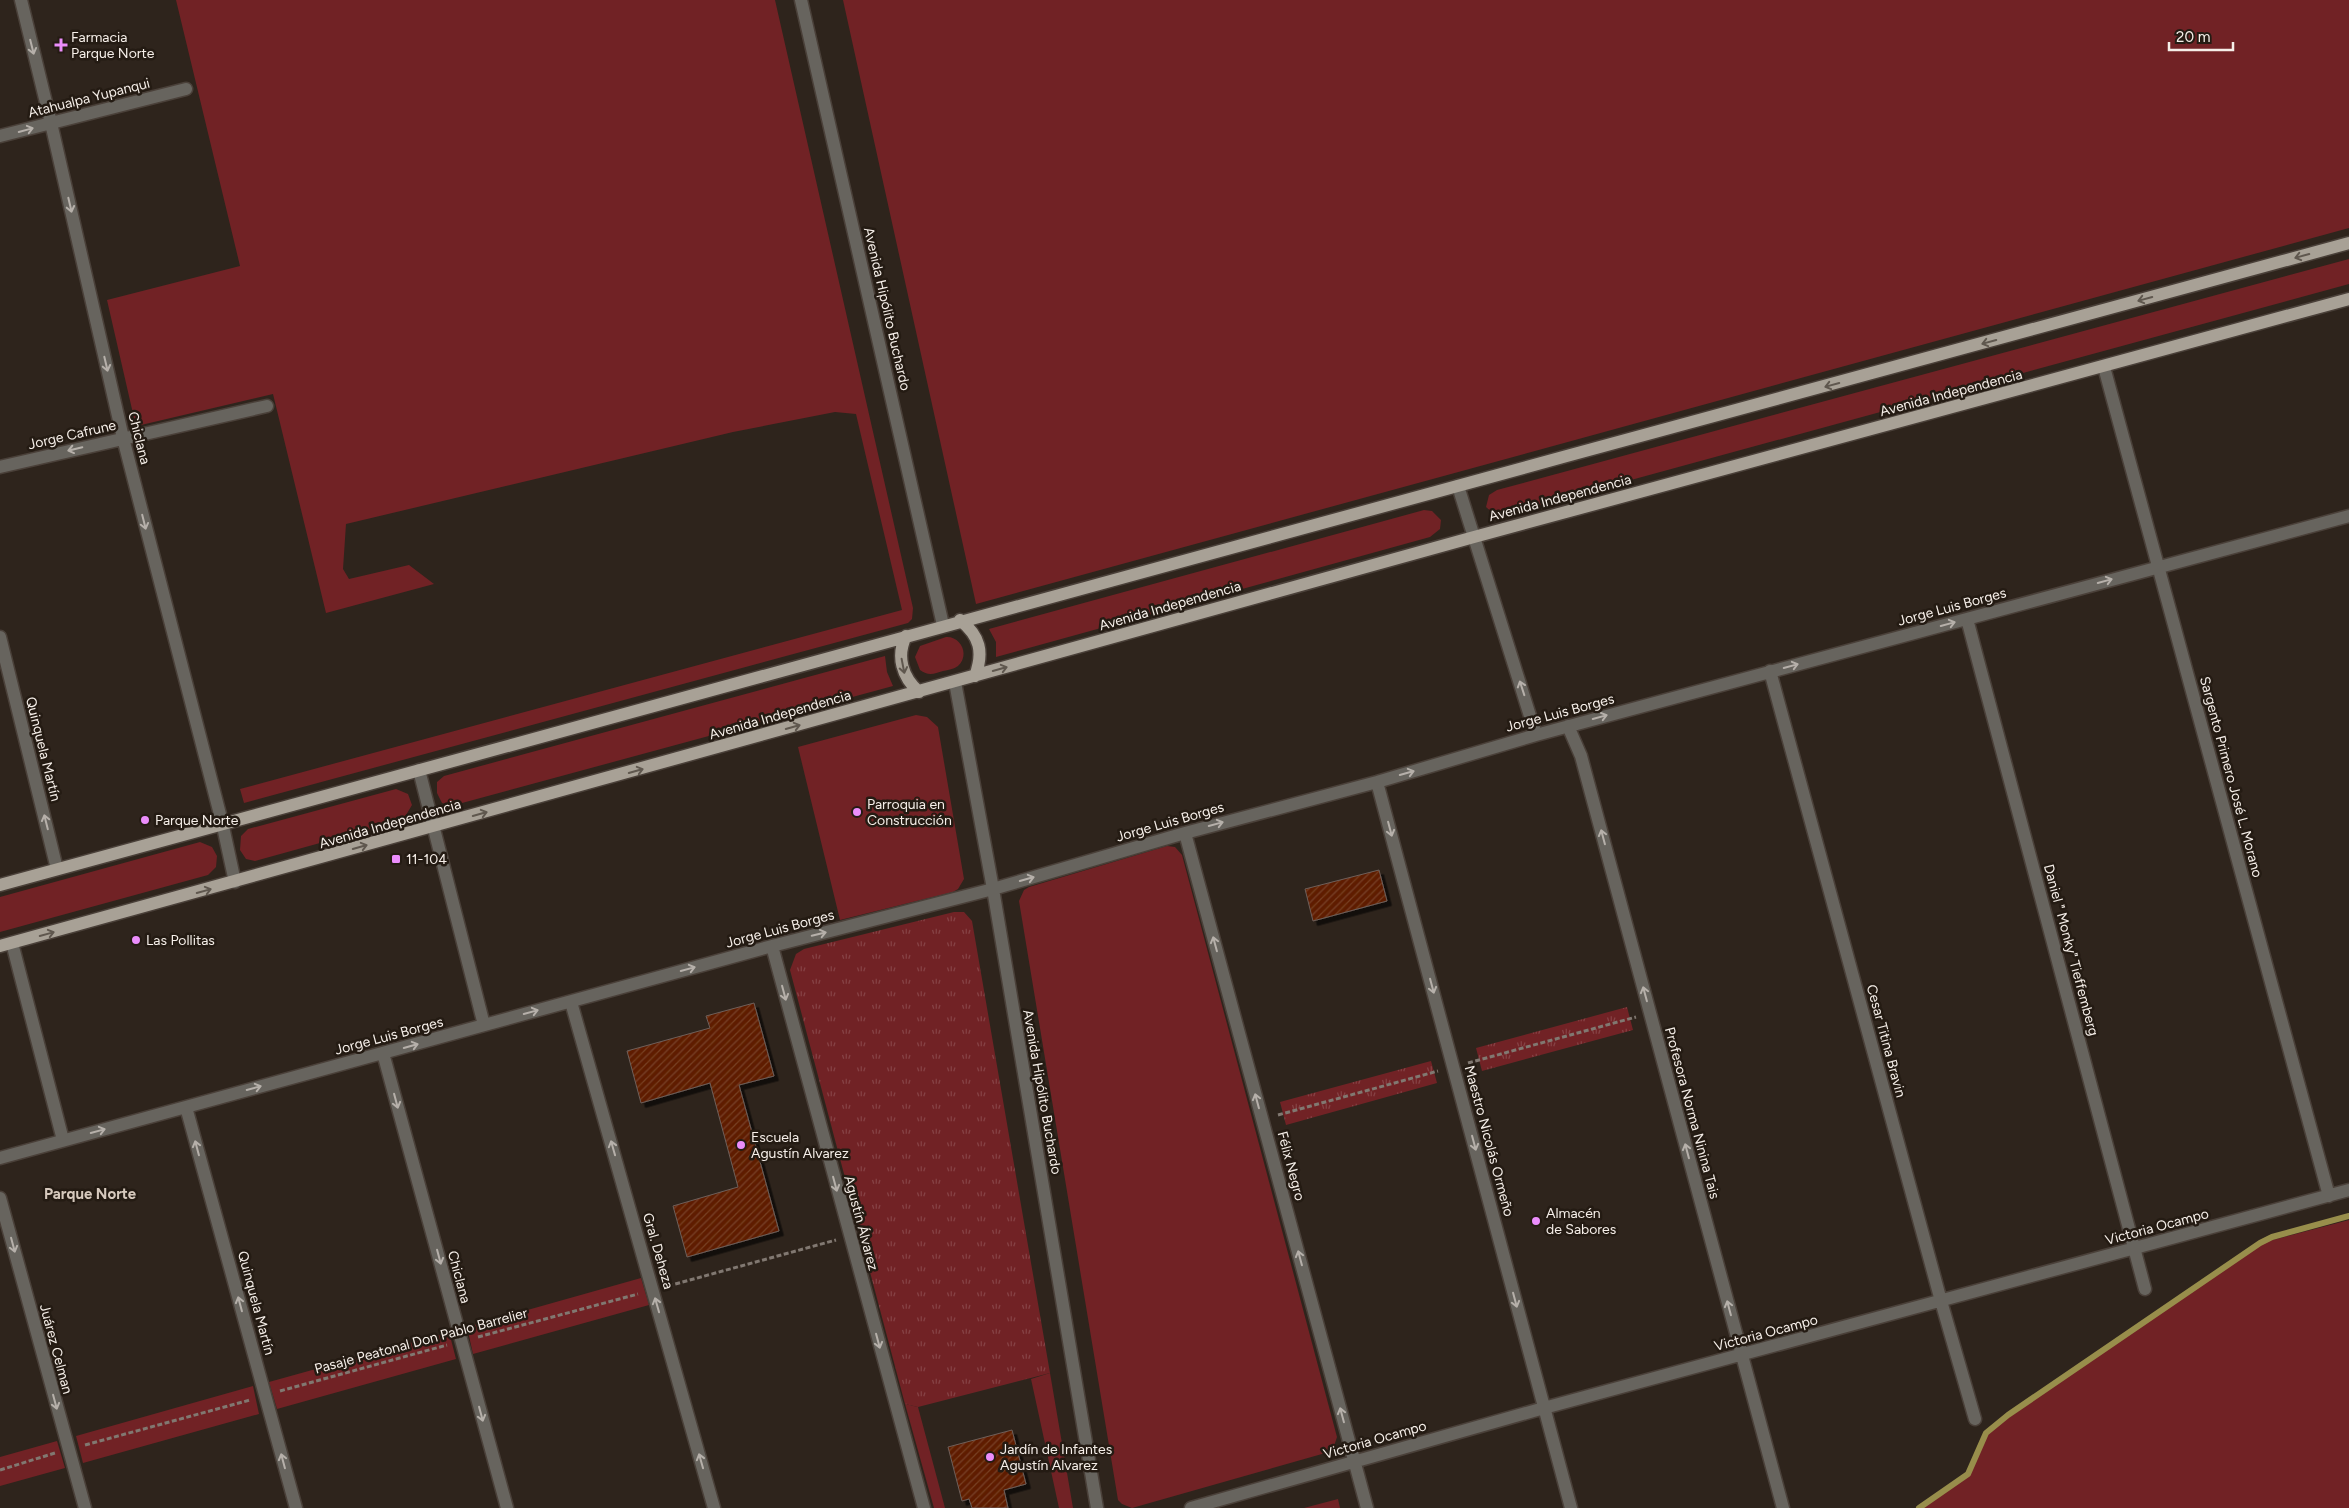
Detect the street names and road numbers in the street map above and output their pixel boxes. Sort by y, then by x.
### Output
street label: Atahualpa Yupanqui [26,75,152,121]
street label: Avenida Hipólito Buchardo [860,226,914,392]
street label: Avenida Independencia [1878,366,2024,420]
street label: Chiclana [124,410,154,466]
street label: Jorge Cafrune [26,417,118,453]
street label: Avenida Independencia [1487,471,1633,525]
street label: Avenida Independencia [1097,578,1243,634]
street label: Jorge Luis Borges [1896,584,2008,630]
street label: Sargento Primero José L. Morano [2196,675,2266,879]
street label: Avenida Independencia [707,687,853,743]
street label: Jorge Luis Borges [1504,690,1616,736]
street label: Quinquela Martín [22,695,64,803]
street label: Avenida Independencia [317,796,463,852]
street label: Jorge Luis Borges [1114,798,1226,846]
street label: Daniel " Monky" Tieffemberg [2040,862,2102,1038]
street label: Jorge Luis Borges [724,906,836,952]
street label: Cesar Titina Bravin [1863,983,1909,1099]
street label: Avenida Hipólito Buchardo [1019,1008,1065,1176]
street label: Jorge Luis Borges [333,1013,445,1059]
street label: Profesora Norma Ninina Tais [1661,1025,1723,1201]
street label: Maestro Nicolás Ormeño [1461,1064,1517,1218]
street label: Félix Negro [1274,1129,1308,1203]
street label: Agustín Álvarez [840,1174,882,1273]
street label: Victoria Ocampo [2103,1205,2211,1249]
street label: Gral. Deheza [639,1211,677,1291]
street label: Quinquela Martín [234,1249,278,1357]
street label: Chiclana [444,1249,474,1305]
street label: Juárez Celman [36,1302,76,1396]
street label: Pasaje Peatonal Don Pablo Barrelier [313,1304,530,1378]
street label: Victoria Ocampo [1712,1311,1820,1355]
street label: Victoria Ocampo [1322,1417,1428,1463]

